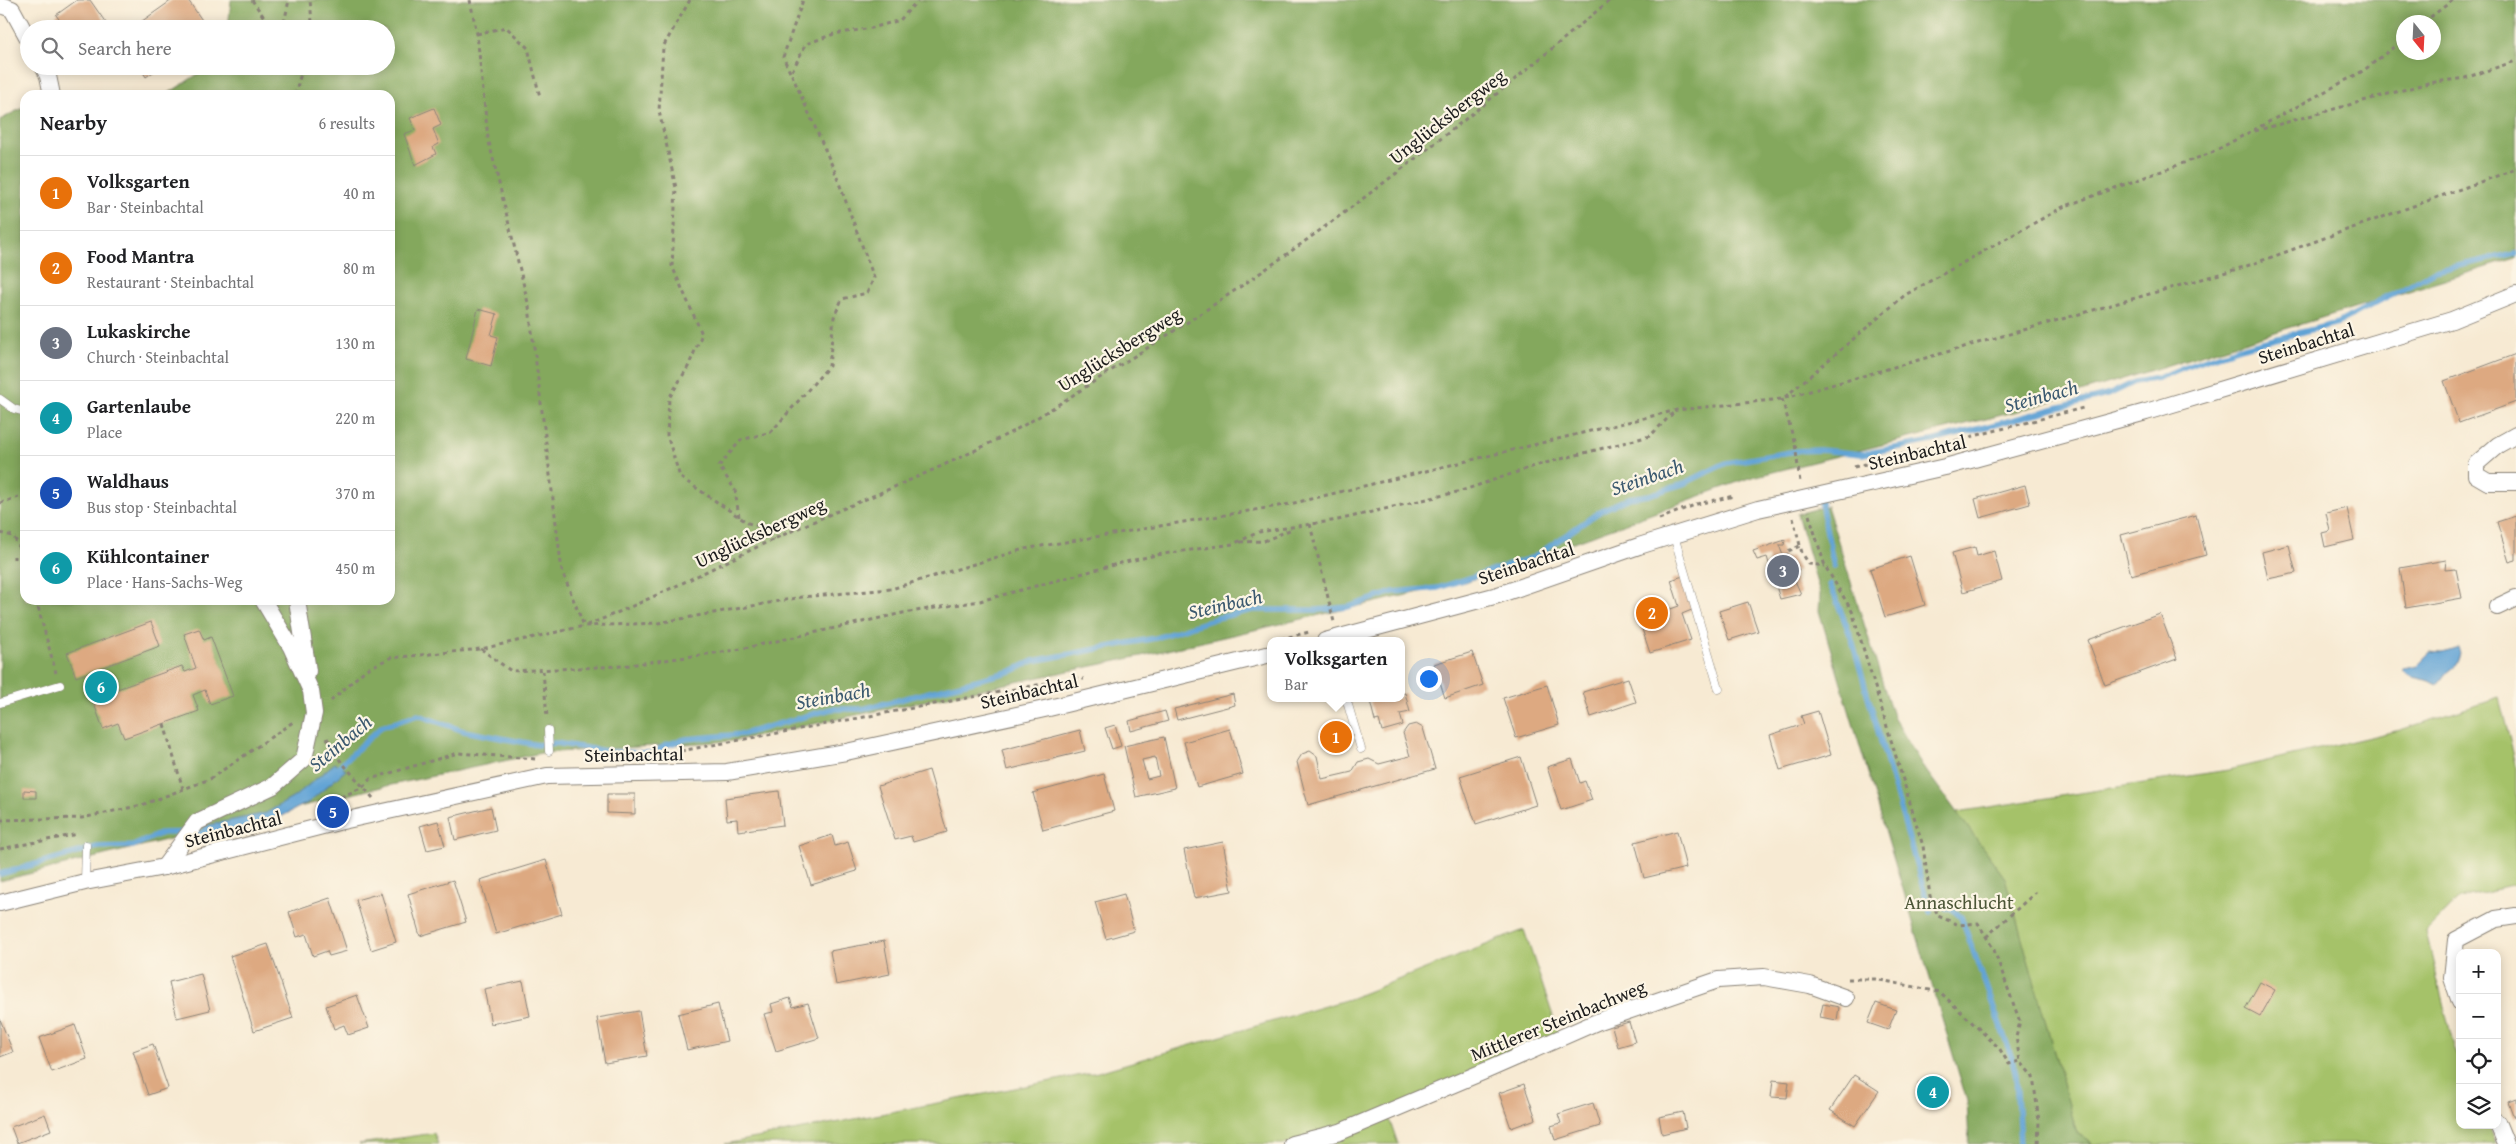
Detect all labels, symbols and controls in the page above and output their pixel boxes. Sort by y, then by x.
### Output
north arrow [2396,15,2441,60]
search box [20,20,395,75]
icon: search [38,34,66,62]
text: Search here [78,34,172,62]
street label: Unglücksbergweg [1383,61,1512,170]
text: Nearby [40,107,107,138]
text: 6 results [318,111,375,135]
text: Volksgarten [87,167,190,195]
text: 1 [52,181,60,205]
text: 40 m [343,181,375,205]
text: Bar · Steinbachtal [87,195,204,219]
text: Food Mantra [87,242,194,270]
text: 2 [52,256,60,280]
text: 80 m [343,256,375,280]
text: Restaurant · Steinbachtal [87,270,254,294]
street label: Unglücksbergweg [1052,299,1187,398]
street label: Steinbachtal [2254,315,2358,371]
text: Lukaskirche [87,317,191,345]
text: 3 [52,331,60,355]
text: 130 m [335,331,375,355]
text: Church · Steinbachtal [87,345,229,369]
water label: Steinbach [2001,372,2081,419]
text: Gartenlaube [87,392,191,420]
text: 4 [52,406,60,430]
text: 220 m [335,406,375,430]
text: Place [87,420,122,444]
street label: Steinbachtal [1865,427,1969,477]
water label: Steinbach [1607,451,1687,502]
text: Waldhaus [87,467,169,495]
text: 5 [52,481,60,505]
text: 370 m [335,481,375,505]
street label: Unglücksbergweg [690,489,830,575]
text: Bus stop · Steinbachtal [87,495,237,519]
street label: Steinbachtal [1474,534,1578,592]
text: Kühlcontainer [87,542,209,570]
pin: 3 [1767,552,1799,590]
text: 6 [52,556,60,580]
text: 450 m [335,556,375,580]
text: Place · Hans-Sachs-Weg [87,570,242,594]
water label: Steinbach [1185,581,1265,626]
pin: 2 [1636,594,1668,632]
popup [1267,637,1405,702]
text: Volksgarten [1285,644,1387,672]
street label: Steinbachtal [977,666,1081,716]
your location [1416,666,1442,692]
pin: 6 [85,668,117,706]
text: Bar [1285,672,1308,696]
water label: Steinbach [793,675,872,716]
water label: Steinbach [302,707,378,778]
pin: 1 [1320,718,1352,756]
street label: Steinbachtal [584,739,684,769]
pin: 5 [317,793,349,831]
street label: Steinbachtal [181,803,285,855]
park label: Annaschlucht [1904,888,2014,916]
map controls [2456,949,2501,1129]
button: + [2456,949,2501,994]
street label: Mittlerer Steinbachweg [1466,972,1650,1068]
button: − [2456,994,2501,1039]
button: locate [2456,1039,2501,1084]
pin: 4 [1917,1073,1949,1111]
button: layers [2456,1084,2501,1129]

